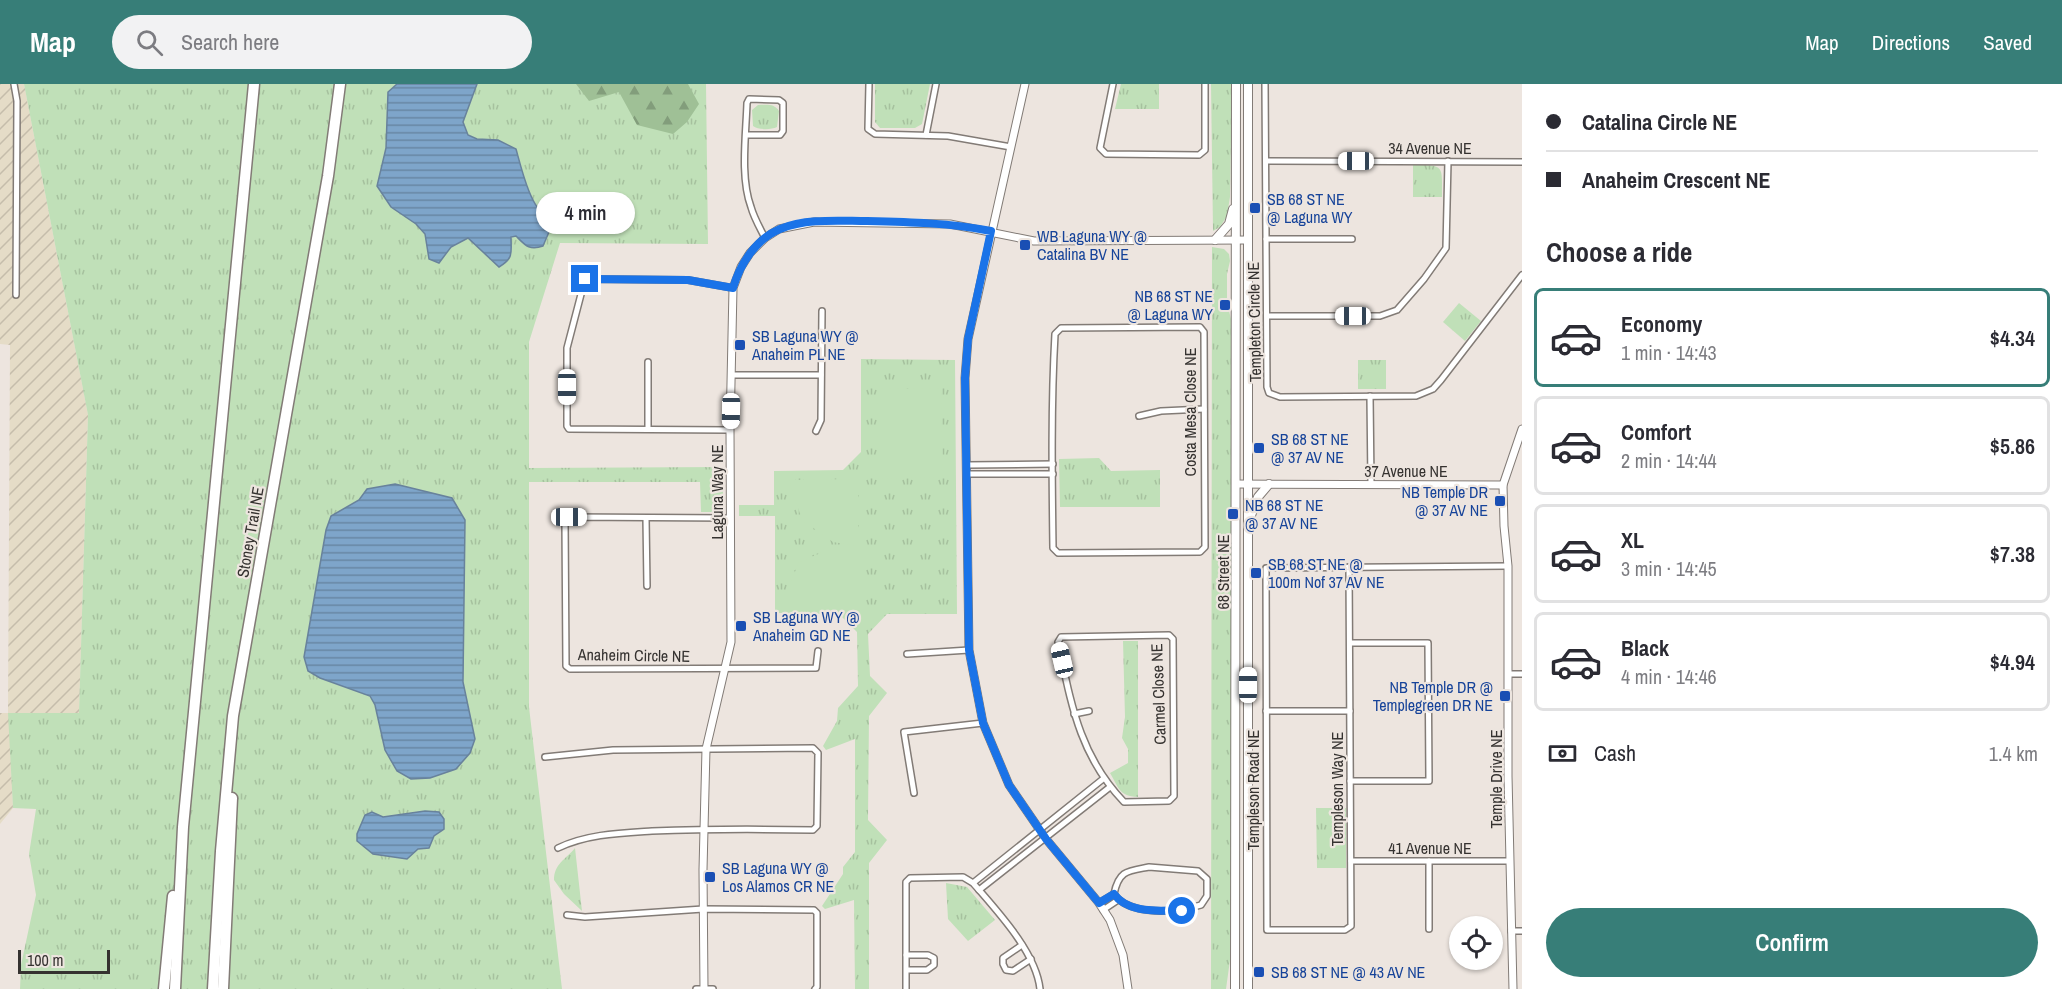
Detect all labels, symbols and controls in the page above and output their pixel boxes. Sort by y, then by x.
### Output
search box [112,15,532,69]
text: Map [30,23,76,61]
icon: search [133,26,166,59]
text: Search here [181,27,279,57]
text: Map [1805,28,1839,57]
text: Directions [1872,28,1950,57]
text: Saved [1983,28,2032,57]
text: Catalina Circle NE [1582,107,1737,137]
street label: 34 Avenue NE [1388,137,1472,159]
car [1338,152,1374,170]
text: Anaheim Crescent NE [1582,165,1770,195]
place label: SB 68 ST NE @ Laguna WY [1267,188,1353,228]
callout: 4 min [536,192,634,234]
text: 4 min [564,199,607,226]
marker: SB 68 ST NE @ Laguna WY [1248,201,1262,215]
place label: WB Laguna WY @ Catalina BV NE [1037,225,1147,265]
text: Choose a ride [1546,234,1692,270]
marker: WB Laguna WY @ Catalina BV NE [1018,238,1032,252]
street label: Templeton Circle NE [1242,262,1266,382]
route end [571,265,598,292]
place label: NB 68 ST NE @ Laguna WY [1127,285,1213,325]
marker: NB 68 ST NE @ Laguna WY [1218,298,1232,312]
car [1335,307,1371,325]
text: Economy [1621,309,1702,339]
icon: car [1549,311,1603,365]
text: $4.34 [1990,323,2035,353]
place label: SB Laguna WY @ Anaheim PL NE [751,325,858,365]
marker: SB Laguna WY @ Anaheim PL NE [733,338,747,352]
text: 1 min · 14:43 [1621,339,1717,366]
street label: Costa Mesa Close NE [1179,347,1201,477]
car [558,369,576,405]
car [722,393,740,429]
text: Comfort [1621,417,1691,447]
icon: car [1549,419,1603,473]
place label: SB 68 ST NE @ 37 AV NE [1271,428,1349,468]
text: $5.86 [1990,431,2035,461]
marker: SB 68 ST NE @ 37 AV NE [1252,441,1266,455]
street label: Laguna Way NE [706,444,728,540]
text: 2 min · 14:44 [1621,447,1717,474]
street label: 37 Avenue NE [1364,460,1448,482]
place label: NB Temple DR @ 37 AV NE [1401,481,1489,521]
street label: Stoney Trail NE [231,485,269,579]
place label: NB 68 ST NE @ 37 AV NE [1245,494,1324,534]
marker: NB Temple DR @ 37 AV NE [1493,494,1507,508]
marker: NB 68 ST NE @ 37 AV NE [1226,507,1240,521]
car [551,508,587,526]
text: XL [1621,525,1644,555]
icon: car [1549,527,1603,581]
street label: 68 Street NE [1212,534,1234,610]
text: $7.38 [1990,539,2035,569]
place label: SB 68 ST NE @ 100m Nof 37 AV NE [1268,553,1384,593]
text: 3 min · 14:45 [1621,555,1717,582]
marker: SB 68 ST NE @ 100m Nof 37 AV NE [1249,566,1263,580]
place label: SB Laguna WY @ Anaheim GD NE [752,606,859,646]
marker: SB Laguna WY @ Anaheim GD NE [734,619,748,633]
text: Black [1621,633,1669,663]
icon: car [1549,635,1603,689]
car [1049,640,1075,680]
street label: Anaheim Circle NE [577,643,690,667]
street label: Carmel Close NE [1145,643,1171,745]
text: $4.94 [1990,647,2035,677]
text: 4 min · 14:46 [1621,663,1717,690]
car [1239,667,1257,703]
place label: NB Temple DR @ Templegreen DR NE [1373,676,1493,716]
marker: NB Temple DR @ Templegreen DR NE [1498,689,1512,703]
street label: Temple Drive NE [1485,729,1507,829]
street label: Templeson Road NE [1242,730,1264,850]
street label: Templeson Way NE [1326,732,1348,846]
icon: cash [1546,737,1579,770]
text: Cash [1594,738,1636,768]
text: 1.4 km [1989,740,2038,767]
street label: 41 Avenue NE [1388,837,1472,859]
place label: SB Laguna WY @ Los Alamos CR NE [722,857,834,897]
marker: SB Laguna WY @ Los Alamos CR NE [703,870,717,884]
route start [1168,897,1195,924]
button: Confirm [1546,908,2038,977]
map controls [1449,916,1503,970]
button: locate [1449,916,1503,970]
scale bar [18,947,110,974]
text: 100 m [27,949,63,971]
place label: SB 68 ST NE @ 43 AV NE [1271,961,1425,983]
marker: SB 68 ST NE @ 43 AV NE [1252,965,1266,979]

